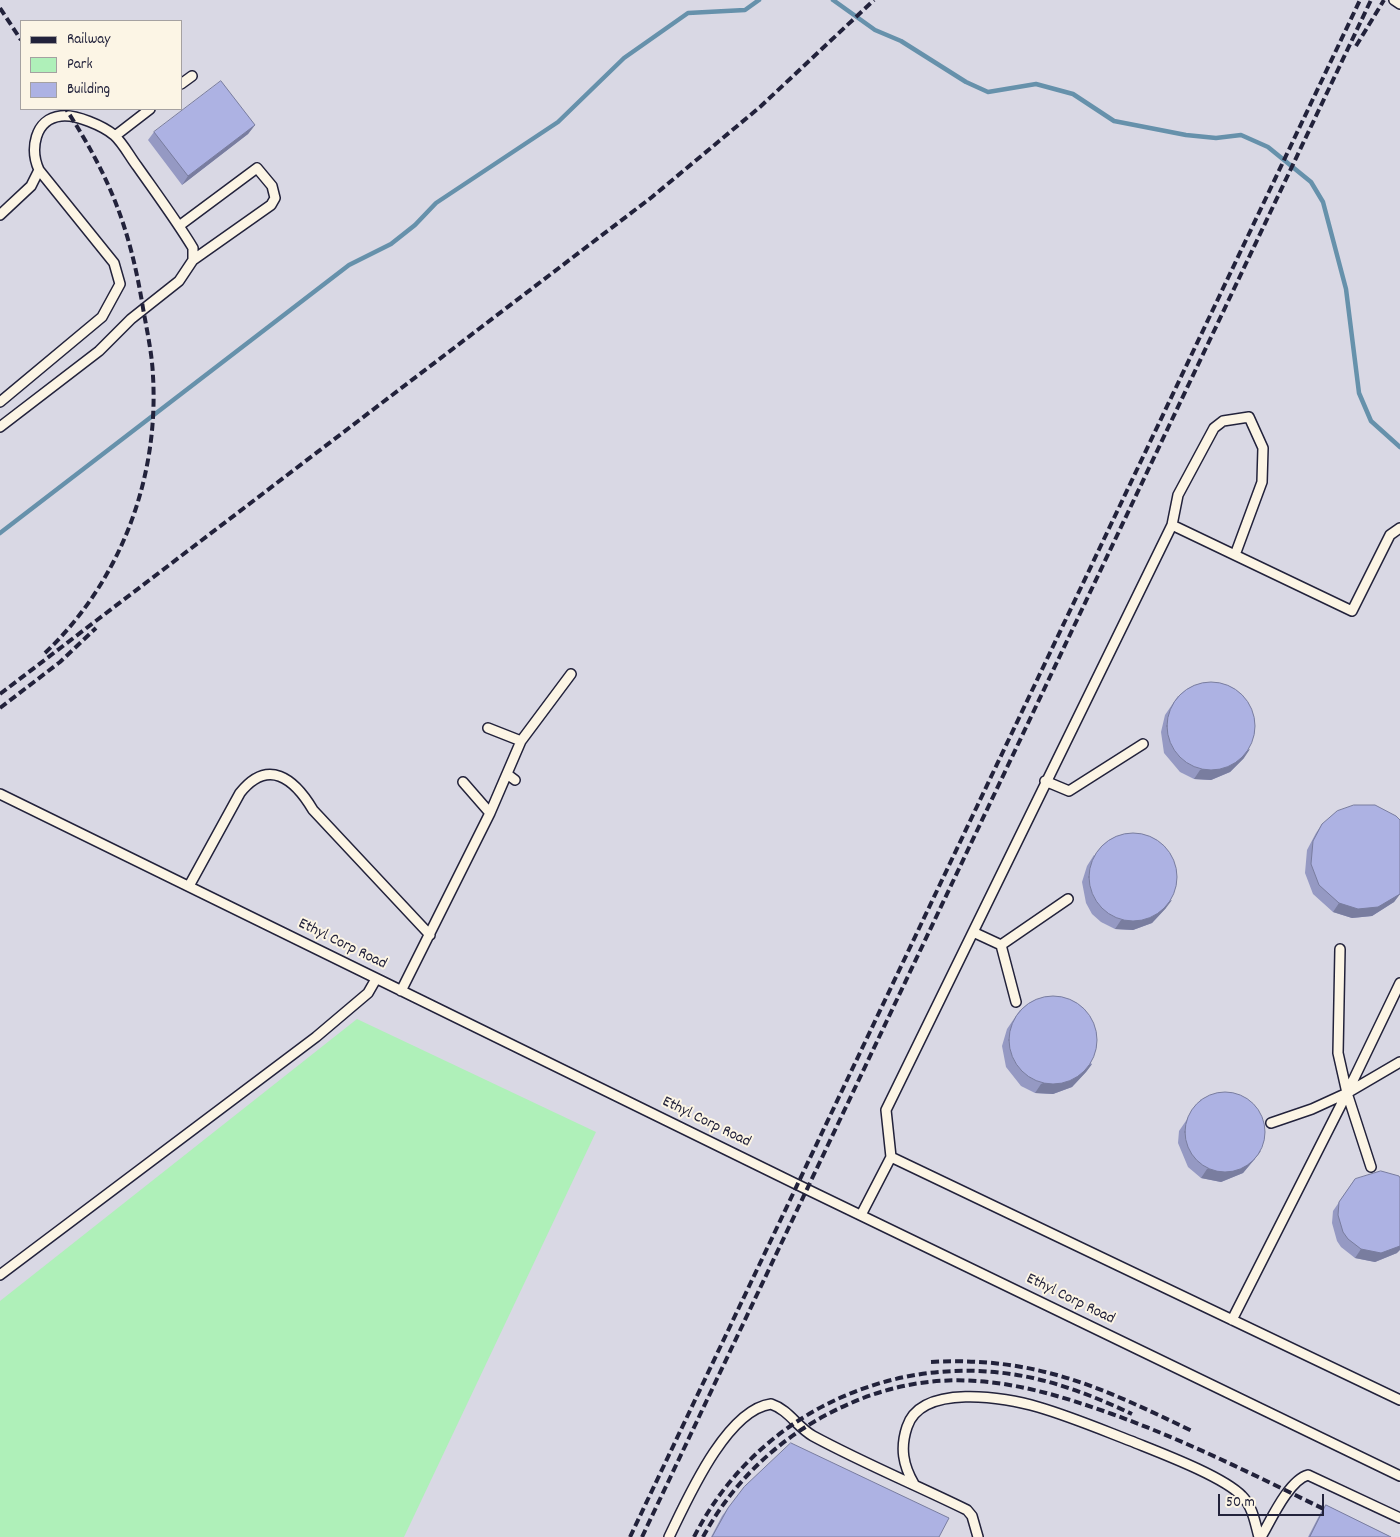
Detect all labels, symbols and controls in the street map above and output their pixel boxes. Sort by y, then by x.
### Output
legend [20,20,182,110]
text: Railway [67,29,110,51]
text: Park [67,54,93,76]
text: Building [67,79,110,101]
street label: Ethyl Corp Road [294,915,390,975]
street label: Ethyl Corp Road [658,1093,754,1153]
street label: Ethyl Corp Road [1022,1270,1118,1330]
scale bar [1220,1484,1326,1516]
text: 50 m [1226,1492,1255,1514]

